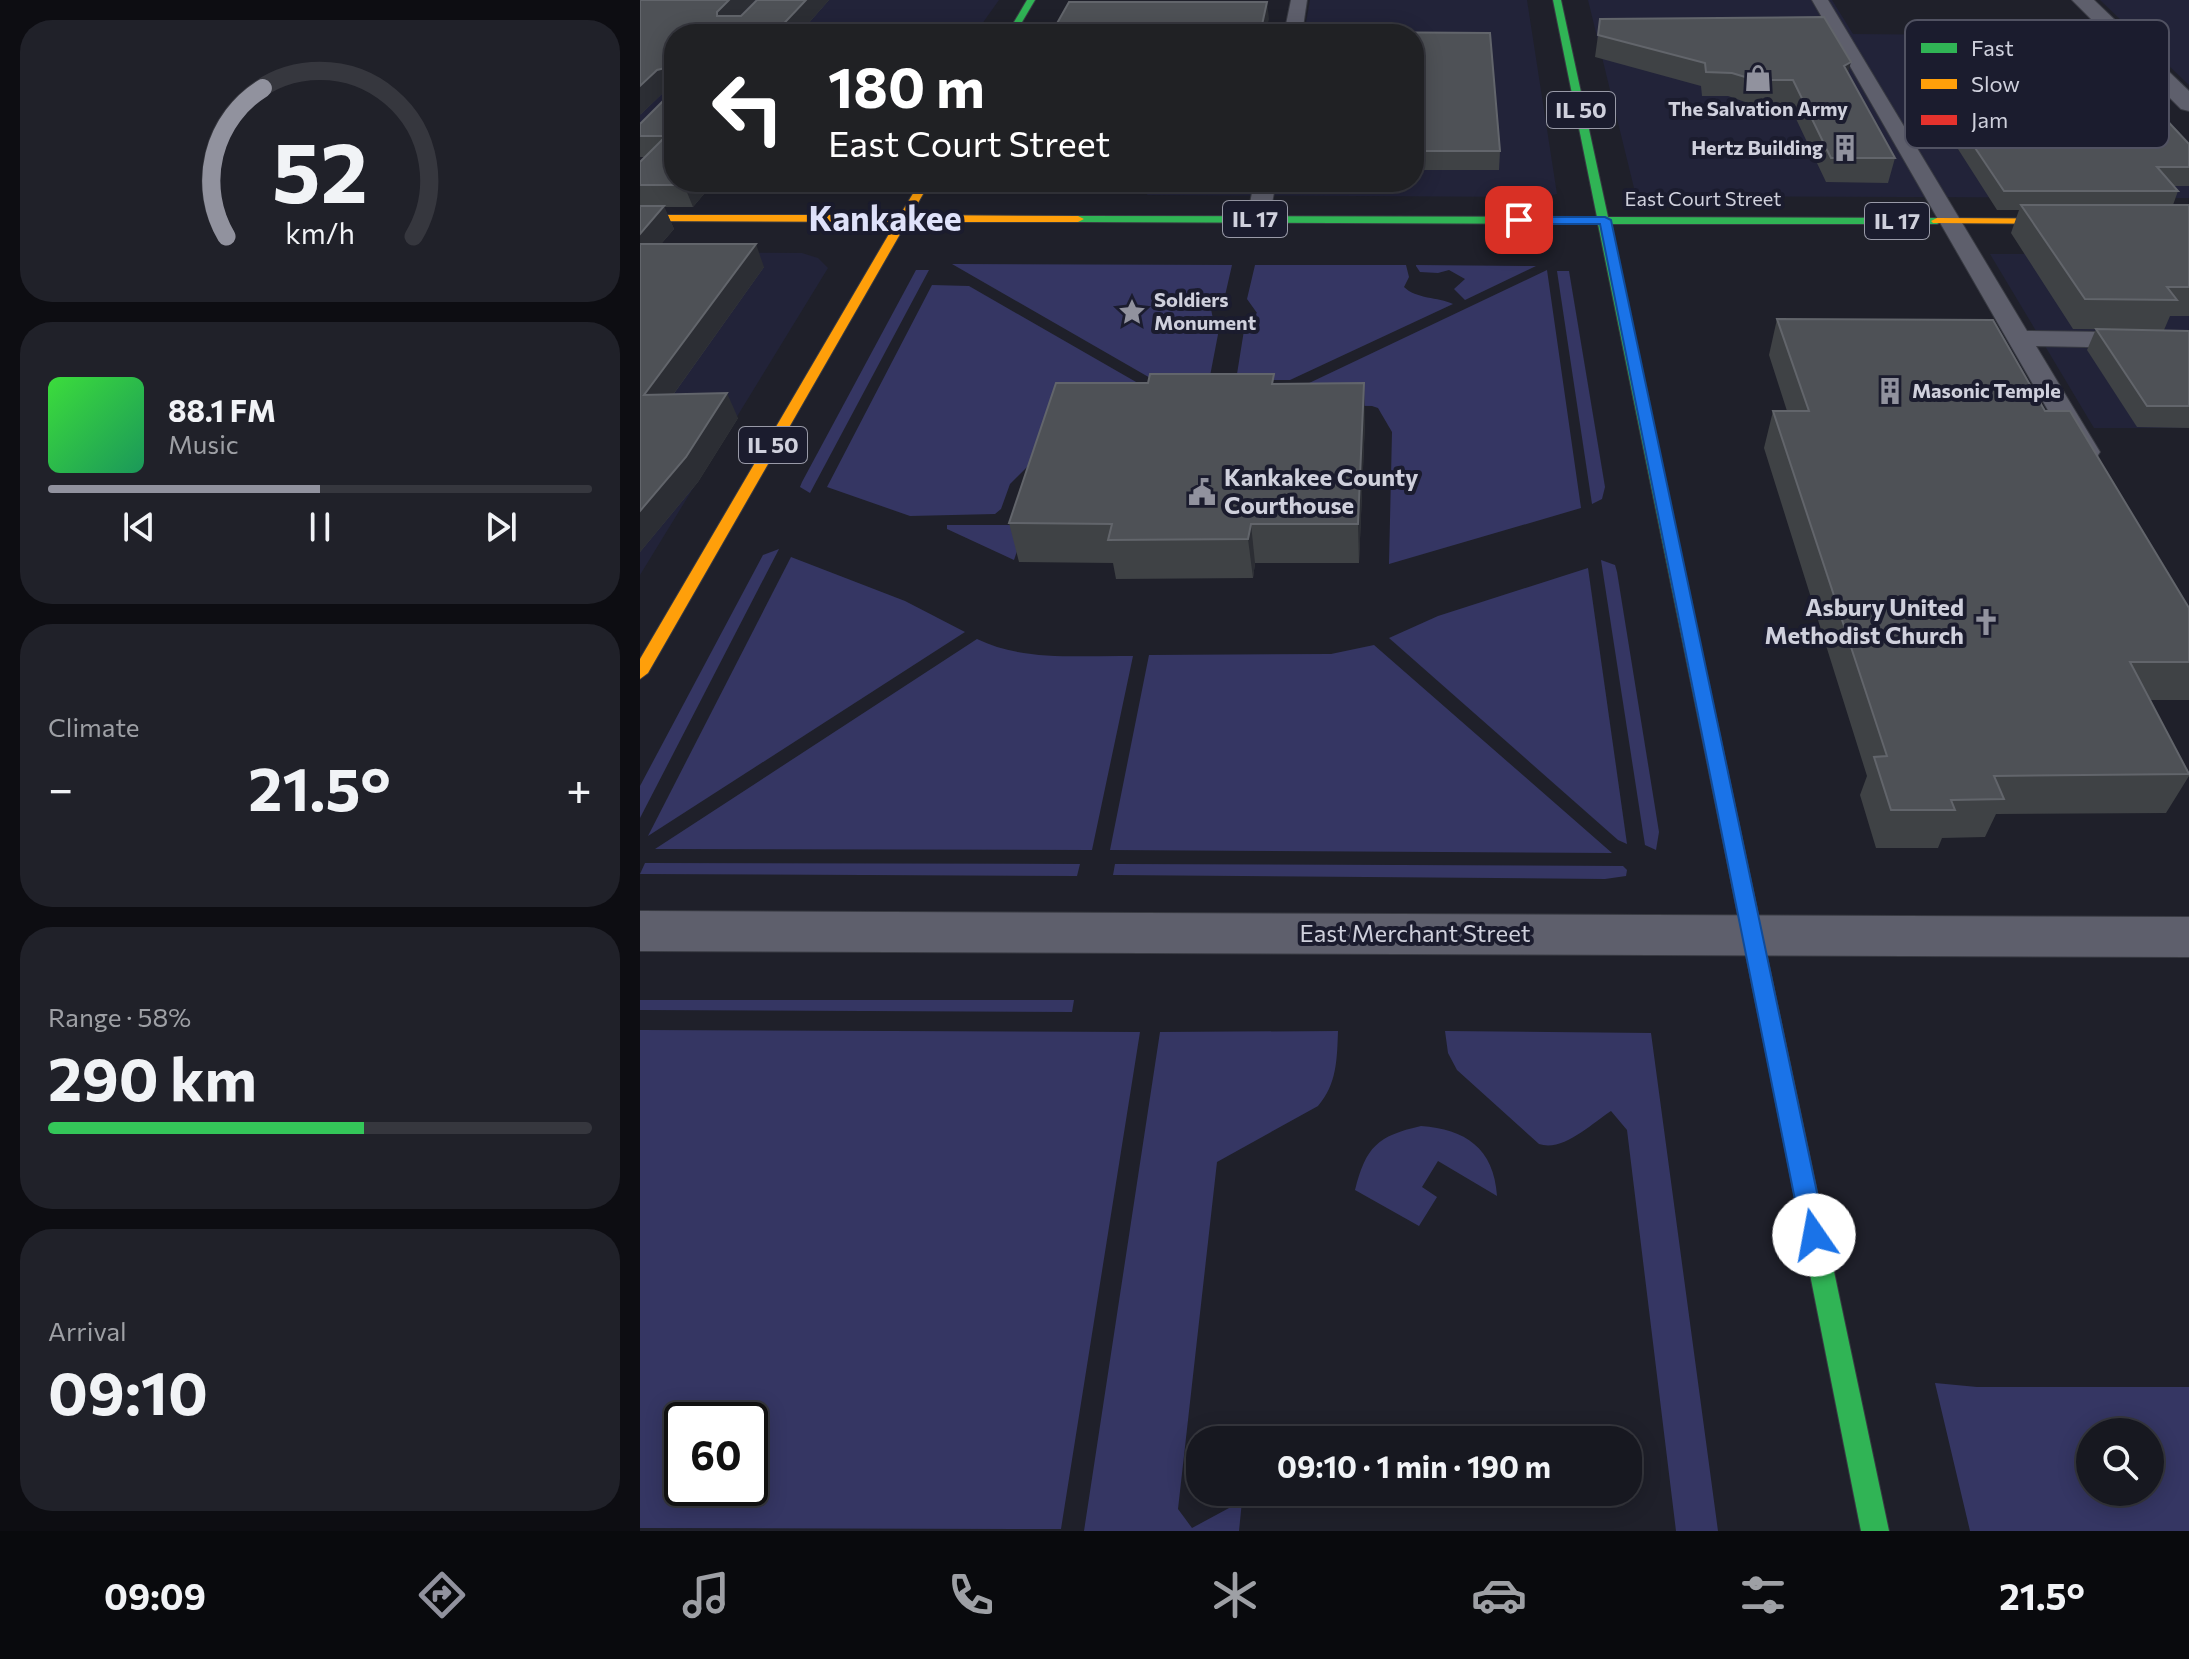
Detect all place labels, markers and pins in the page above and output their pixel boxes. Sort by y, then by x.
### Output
shop icon: The Salvation Army [1743,63,1773,93]
place label: The Salvation Army [1668,96,1848,120]
building icon: Hertz Building [1830,133,1860,163]
place label: Hertz Building [1691,135,1823,159]
pin [1485,186,1553,254]
place label: Soldiers Monument [1154,287,1256,334]
place icon: Soldiers Monument [1117,297,1147,327]
building icon: Masonic Temple [1875,376,1905,406]
place label: Masonic Temple [1912,378,2061,402]
place label: Kankakee County Courthouse [1224,462,1418,519]
public building icon: Kankakee County Courthouse [1187,477,1217,507]
place label: Asbury United Methodist Church [1765,592,1964,649]
church icon: Asbury United Methodist Church [1971,607,2001,637]

